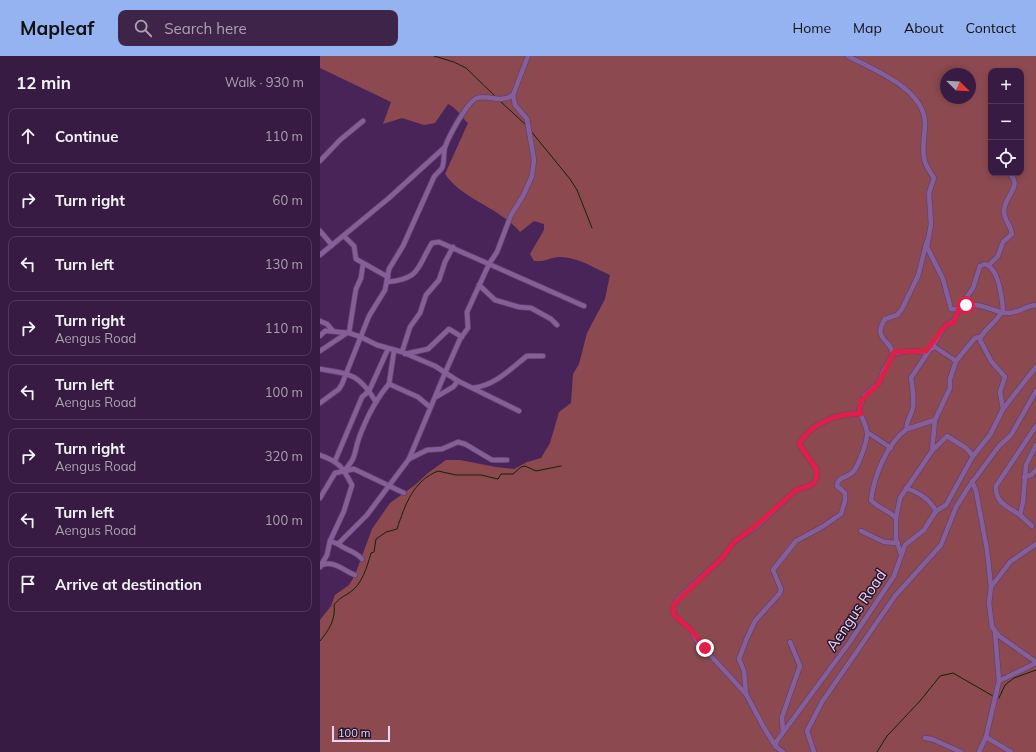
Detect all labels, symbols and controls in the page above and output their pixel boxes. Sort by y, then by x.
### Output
search box [118,10,398,46]
text: Mapleaf [20,16,94,40]
icon: search [132,17,154,39]
text: Search here [164,19,247,38]
text: Home [792,19,831,37]
text: Map [853,19,882,37]
text: About [904,19,944,37]
text: Contact [966,19,1016,37]
north arrow [940,68,976,104]
map controls [988,68,1024,176]
button: + [988,68,1024,104]
text: 12 min [16,72,71,93]
text: Walk · 930 m [225,74,304,90]
button: − [988,104,1024,140]
icon: ahead [17,125,39,147]
text: Continue [55,127,118,146]
text: 110 m [265,128,303,144]
button: locate [988,140,1024,176]
icon: right [17,189,39,211]
text: Turn right [55,191,125,210]
text: 60 m [273,192,303,208]
icon: left [17,253,39,275]
text: Turn left [55,255,114,274]
text: 130 m [265,256,303,272]
route start [957,296,975,314]
text: Turn right [55,311,125,330]
icon: right [17,317,39,339]
text: 110 m [265,320,303,336]
text: Aengus Road [55,330,136,346]
text: Turn left [55,375,114,394]
icon: left [17,381,39,403]
text: 100 m [265,384,303,400]
text: Aengus Road [55,394,136,410]
text: Turn right [55,439,125,458]
icon: right [17,445,39,467]
text: 320 m [265,448,303,464]
text: Aengus Road [55,458,136,474]
text: Turn left [55,503,114,522]
icon: left [17,509,39,531]
text: 100 m [265,512,303,528]
text: Aengus Road [55,522,136,538]
street label: Aengus Road [822,566,890,654]
icon: arrive [17,573,39,595]
text: Arrive at destination [55,575,202,594]
route end [696,639,714,657]
scale bar [332,724,390,743]
text: 100 m [338,726,370,740]

